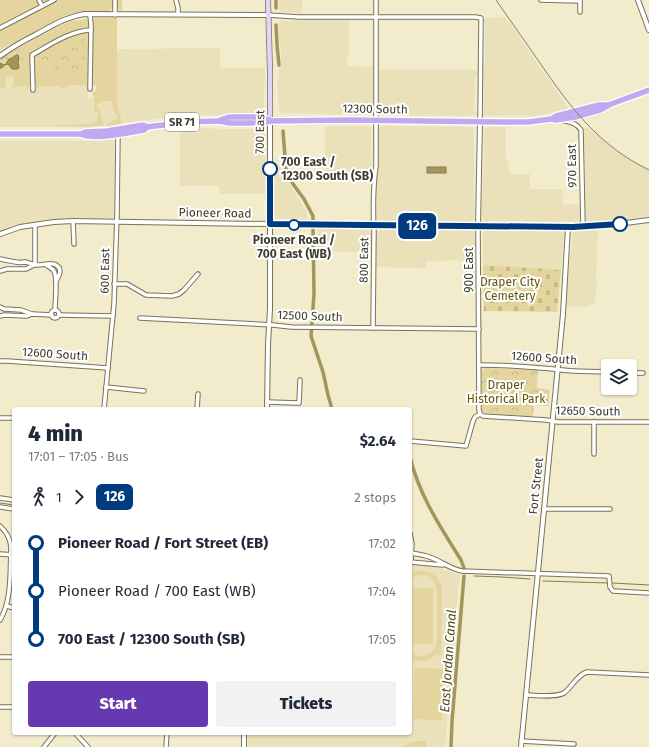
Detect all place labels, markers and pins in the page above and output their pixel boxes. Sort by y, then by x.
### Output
place label: 700 East / 12300 South (SB) [281,155,373,183]
marker: 700 East / 12300 South (SB) [262,161,278,177]
unlabelled marker [612,216,628,232]
marker: Pioneer Road / 700 East (WB) [288,219,300,231]
place label: Pioneer Road / 700 East (WB) [253,233,335,261]

